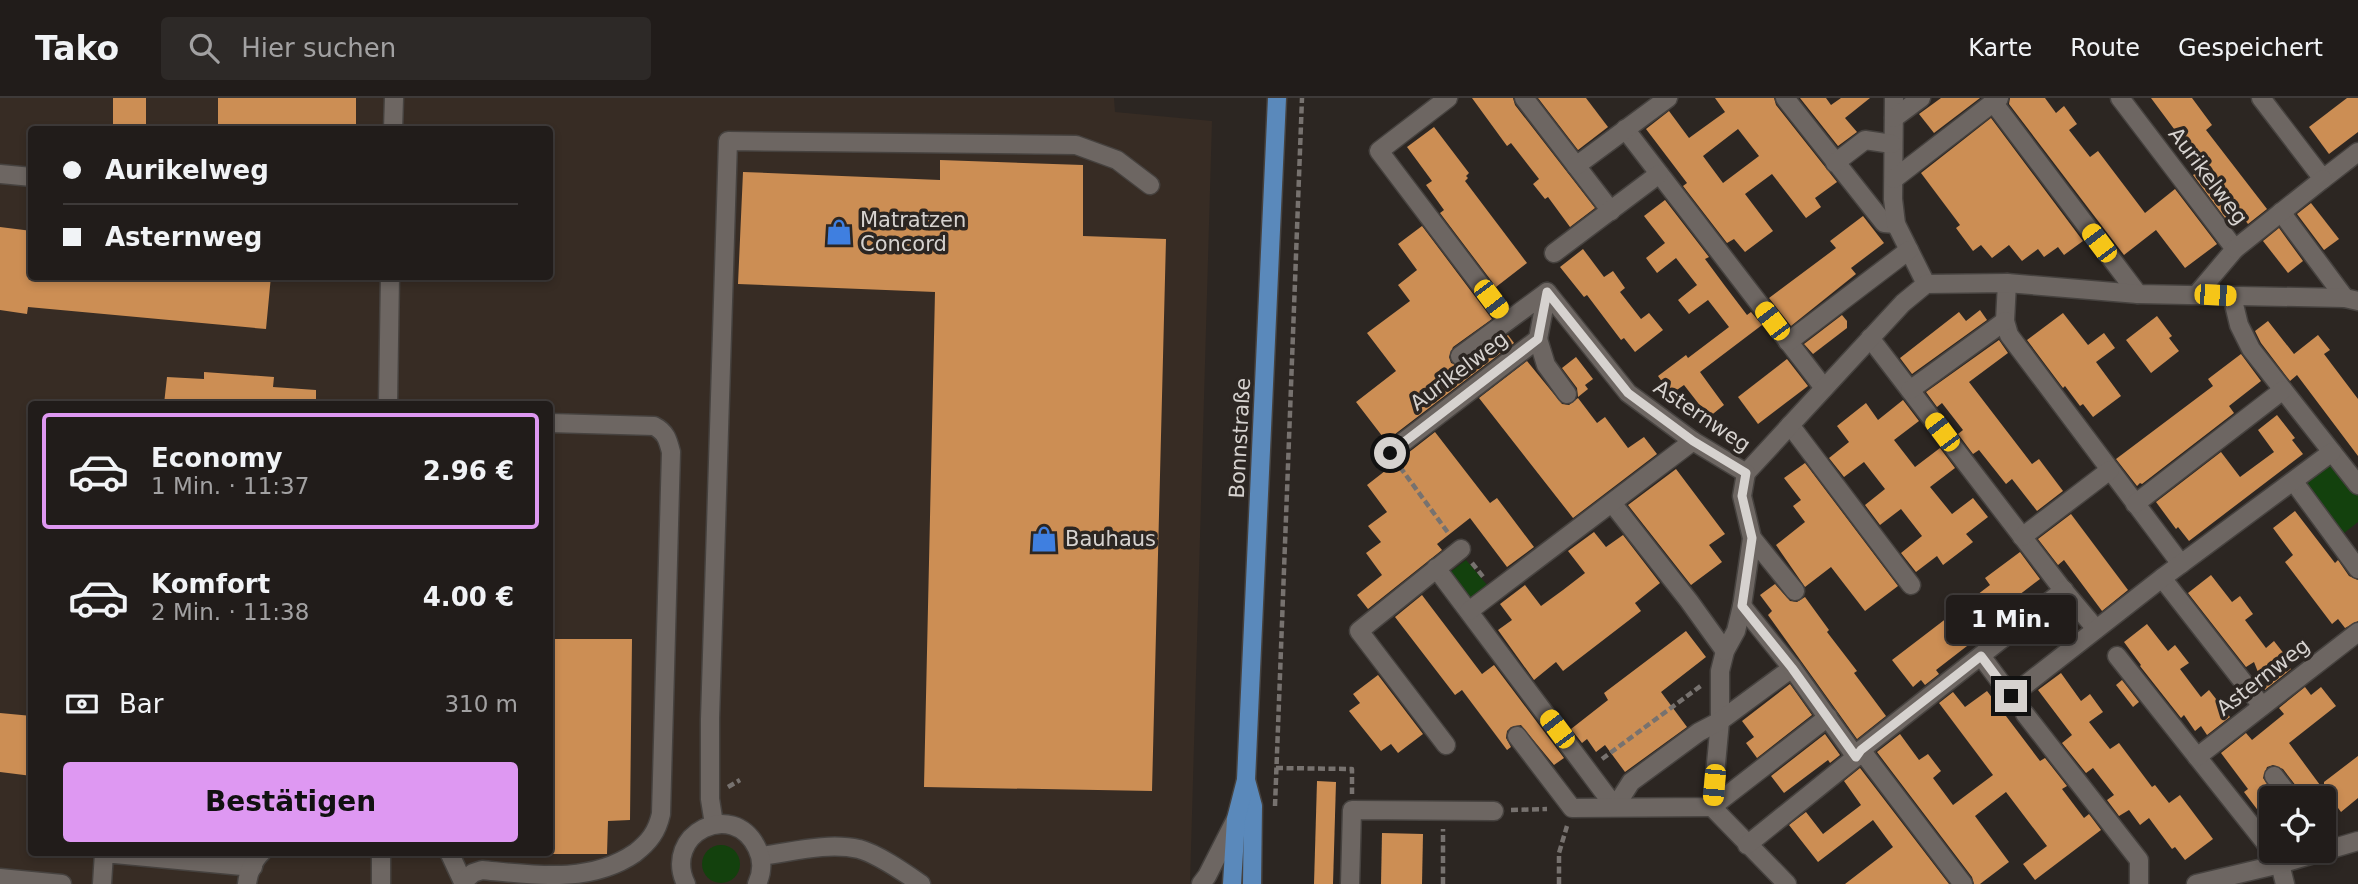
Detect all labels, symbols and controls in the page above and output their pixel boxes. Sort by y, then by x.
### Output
search box [161,17,651,80]
text: Tako [35,29,119,68]
icon: search [185,29,223,67]
text: Hier suchen [241,33,396,63]
text: Karte [1968,34,2032,62]
text: Route [2070,34,2140,62]
text: Gespeichert [2178,34,2323,62]
street label: Aurikelweg [2164,123,2252,229]
text: Aurikelweg [105,155,269,185]
place label: Matratzen Concord [860,208,966,256]
shop icon: Matratzen Concord [824,217,854,247]
car [2078,220,2121,266]
text: Asternweg [105,222,262,252]
car [1470,276,1513,322]
car [2194,283,2237,307]
car [1751,298,1794,344]
street label: Aurikelweg [1406,327,1512,415]
street label: Asternweg [1649,375,1755,457]
street label: Bonnstraße [1225,377,1255,499]
car [1921,409,1964,455]
route start [1374,437,1406,469]
icon: car [67,440,130,503]
text: Economy [151,443,282,473]
text: 2.96 € [423,456,514,486]
text: 1 Min. · 11:37 [151,473,309,499]
shop icon: Bauhaus [1029,524,1059,554]
place label: Bauhaus [1065,527,1156,551]
icon: car [67,566,130,629]
text: Komfort [151,569,270,599]
text: 4.00 € [423,582,514,612]
callout: 1 Min. [1946,594,2076,644]
text: 2 Min. · 11:38 [151,599,309,625]
text: 1 Min. [1971,606,2051,632]
street label: Asternweg [2212,633,2314,721]
route end [1995,680,2027,712]
icon: cash [63,685,101,723]
text: Bar [119,689,163,719]
text: 310 m [444,691,518,717]
car [1536,706,1579,752]
button: Bestätigen [63,762,518,842]
car [1702,763,1727,807]
map controls [2259,786,2336,863]
button: locate [2259,786,2336,863]

